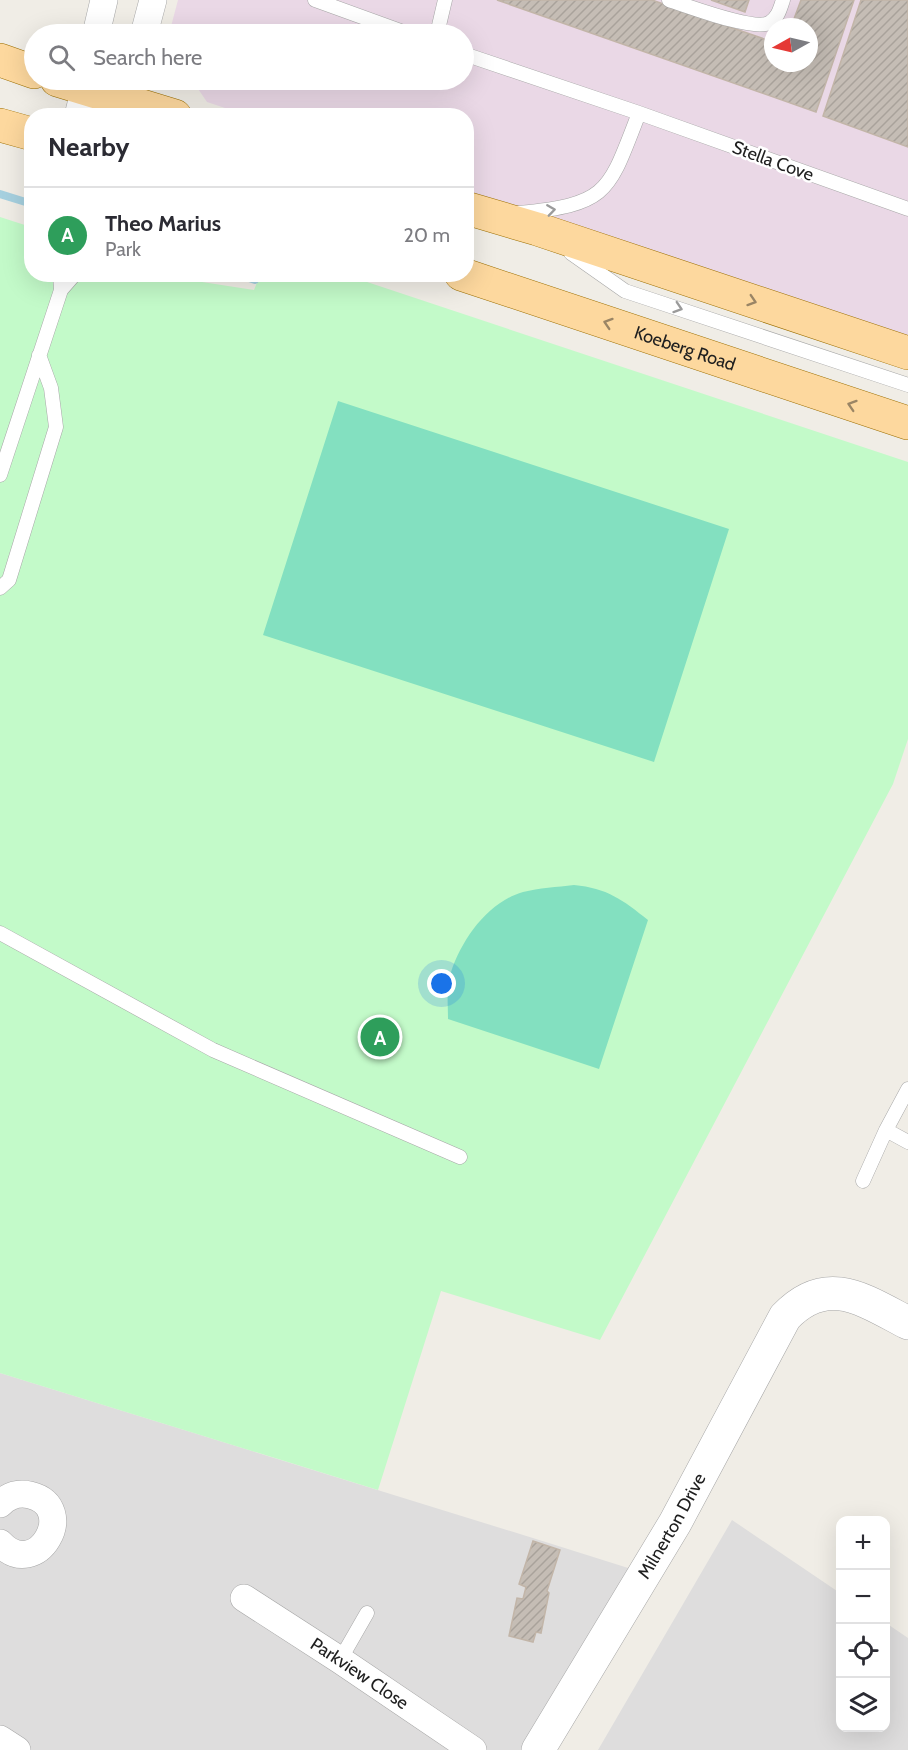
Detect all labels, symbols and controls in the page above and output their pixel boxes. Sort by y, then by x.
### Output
north arrow [764,18,818,72]
search box [24,24,474,90]
icon: search [45,41,78,74]
text: Search here [93,44,202,71]
text: Nearby [48,131,129,163]
street label: Stella Cove [729,136,817,186]
one-way arrow [546,204,556,216]
text: Theo Marius [105,210,221,237]
text: A [61,223,74,247]
text: 20 m [404,223,450,247]
text: Park [105,237,141,261]
one-way arrow [746,294,757,306]
one-way arrow [672,301,683,314]
one-way arrow [603,318,614,331]
street label: Koeberg Road [631,321,738,376]
one-way arrow [848,399,858,412]
your location [427,969,456,998]
pin: A [360,1014,400,1060]
street label: Milnerton Drive [633,1469,711,1583]
map controls [836,1516,890,1732]
button: + [836,1516,890,1570]
button: − [836,1570,890,1624]
button: locate [836,1624,890,1678]
street label: Parkview Close [306,1633,413,1714]
button: layers [836,1678,890,1732]

